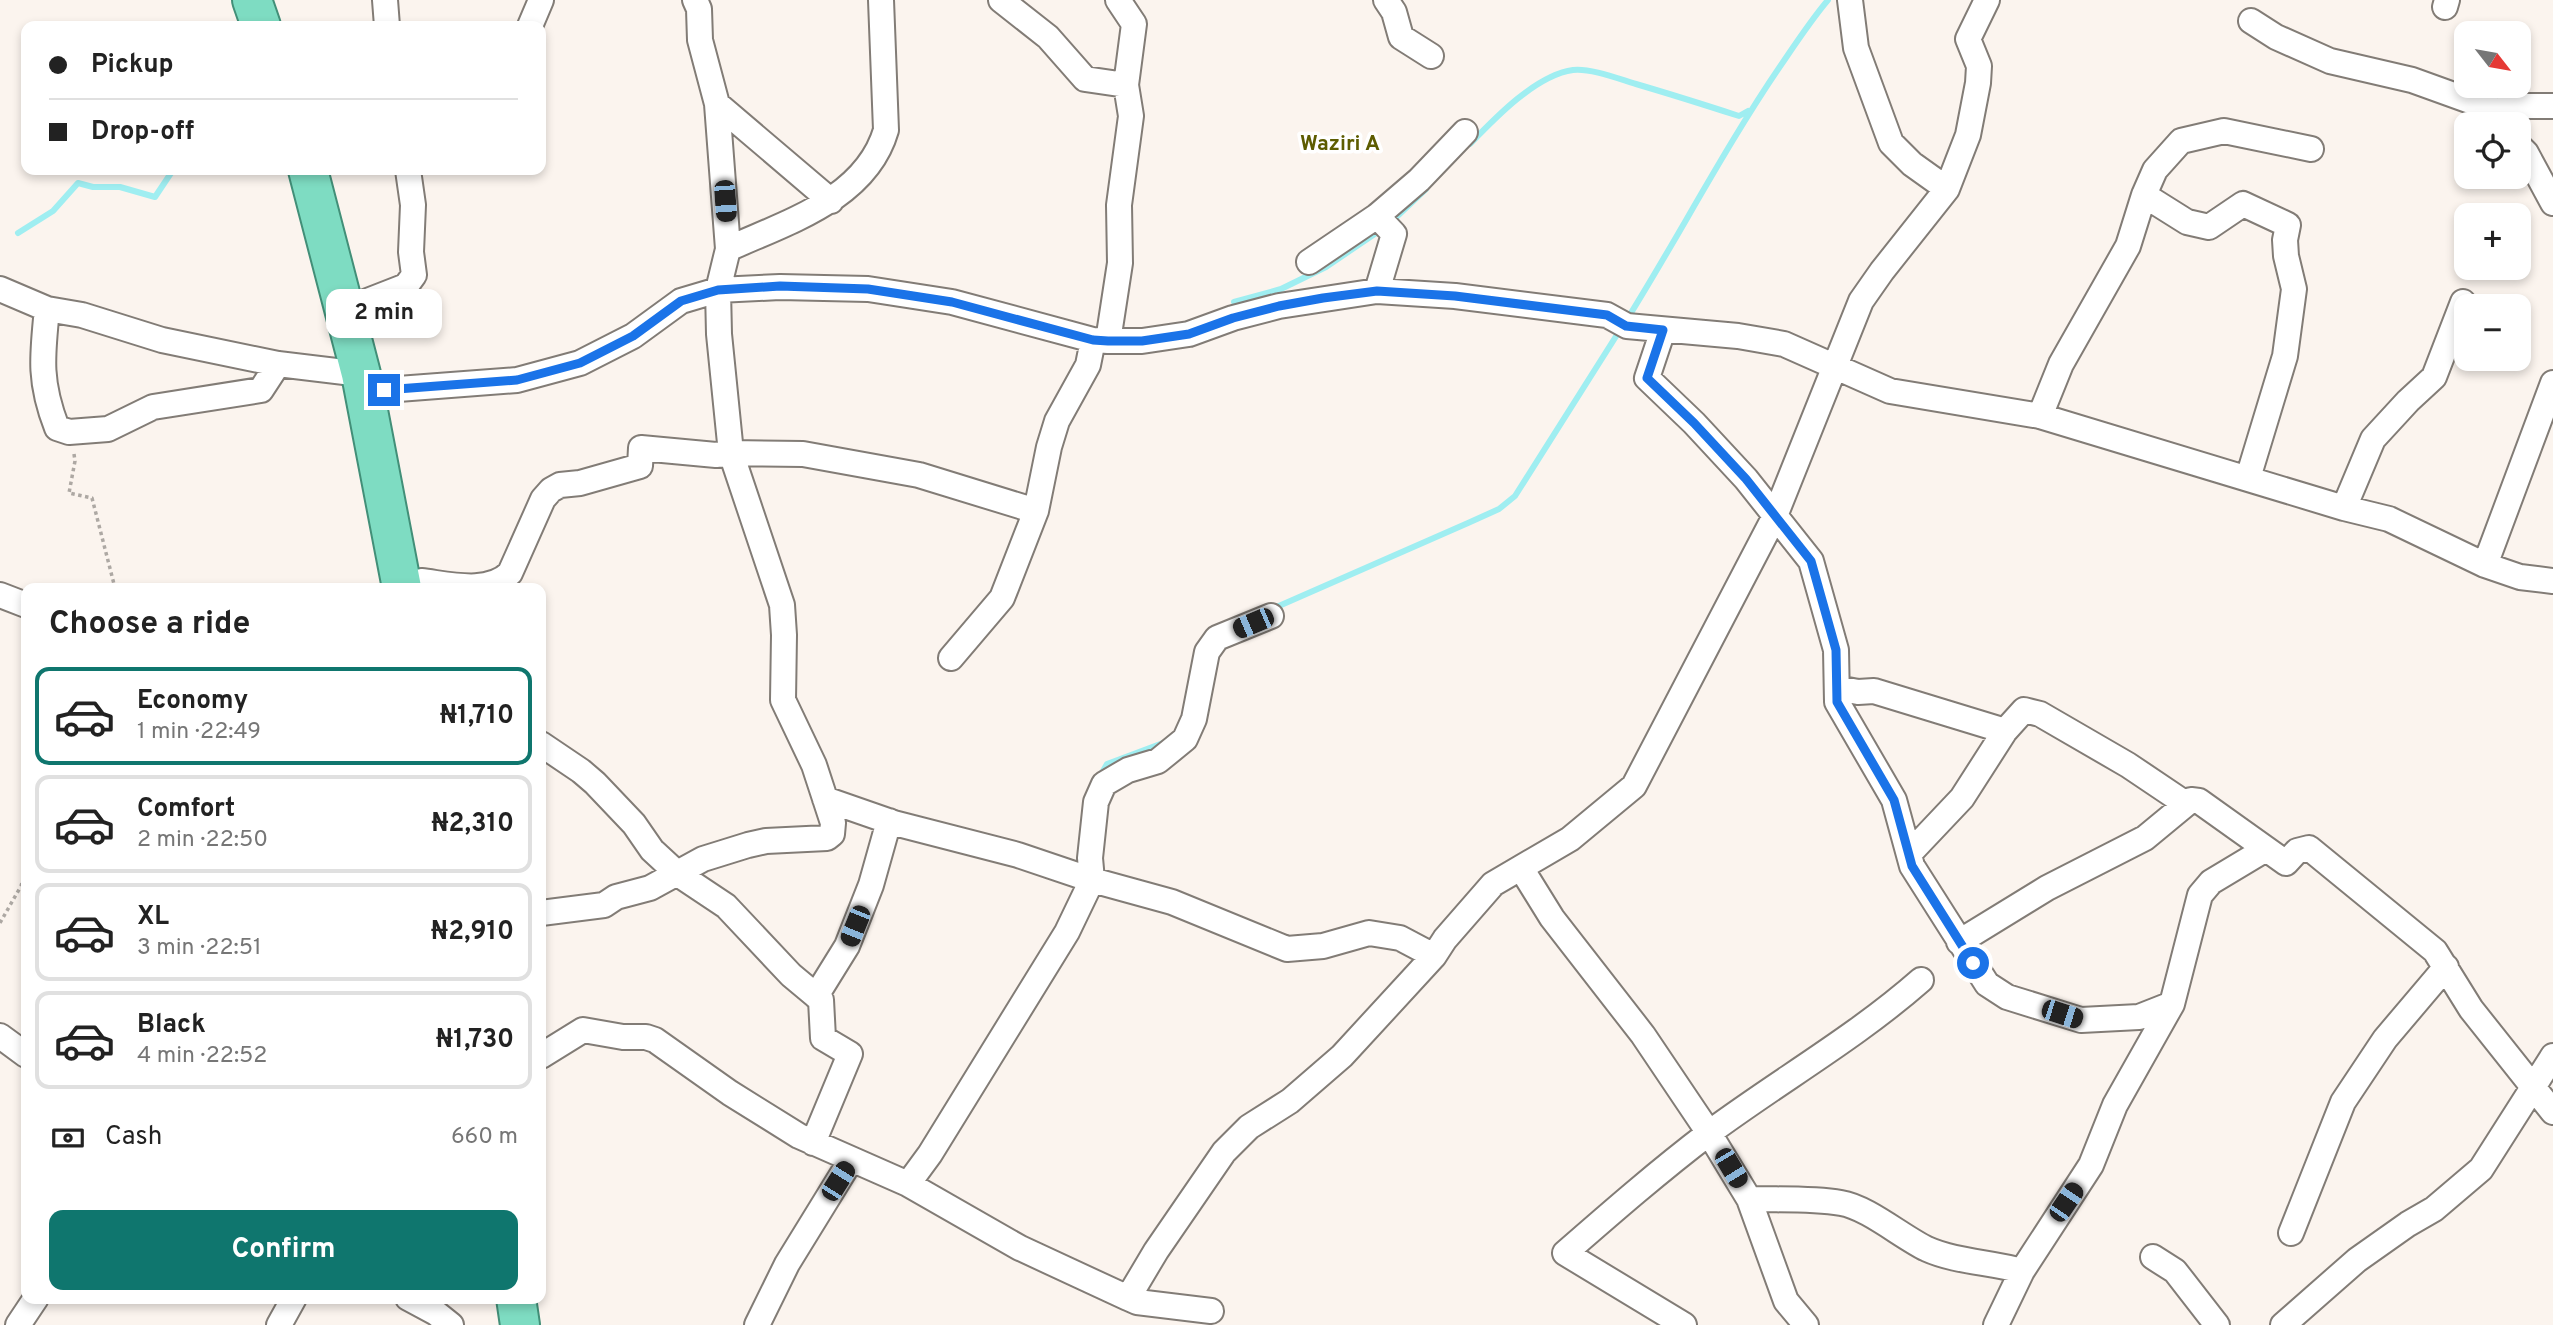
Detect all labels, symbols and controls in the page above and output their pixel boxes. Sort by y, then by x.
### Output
north arrow [2454,21,2530,98]
map controls [2454,21,2531,371]
text: Pickup [91,49,174,82]
button: locate [2454,112,2531,189]
text: Drop-off [91,116,194,149]
district label: Waziri A [1300,131,1380,158]
car [714,179,737,223]
button: + [2454,203,2531,280]
callout: 2 min [326,288,442,338]
button: − [2454,294,2531,371]
text: 2 min [354,299,414,328]
route end [368,374,400,406]
text: Choose a ride [49,605,250,645]
car [1230,605,1277,641]
icon: car [53,685,116,748]
text: Economy [137,685,248,718]
text: ₦1,710 [440,700,514,733]
text: 1 min · 22:49 [137,718,261,747]
icon: car [53,793,116,856]
text: Comfort [137,793,235,826]
text: ₦2,310 [431,808,514,841]
text: 2 min · 22:50 [137,826,268,855]
icon: car [53,901,116,964]
text: XL [137,901,169,934]
car [838,903,873,949]
text: ₦2,910 [431,916,514,949]
text: 3 min · 22:51 [137,934,262,963]
route start [1957,947,1989,979]
car [2039,998,2086,1030]
icon: car [53,1009,116,1072]
text: Black [137,1009,206,1042]
text: ₦1,730 [436,1024,514,1057]
text: 4 min · 22:52 [137,1042,267,1071]
icon: cash [49,1119,87,1157]
text: Cash [105,1121,162,1154]
text: 660 m [451,1123,518,1152]
car [1712,1145,1751,1191]
car [818,1158,859,1204]
car [2046,1179,2087,1225]
button: Confirm [49,1210,518,1290]

